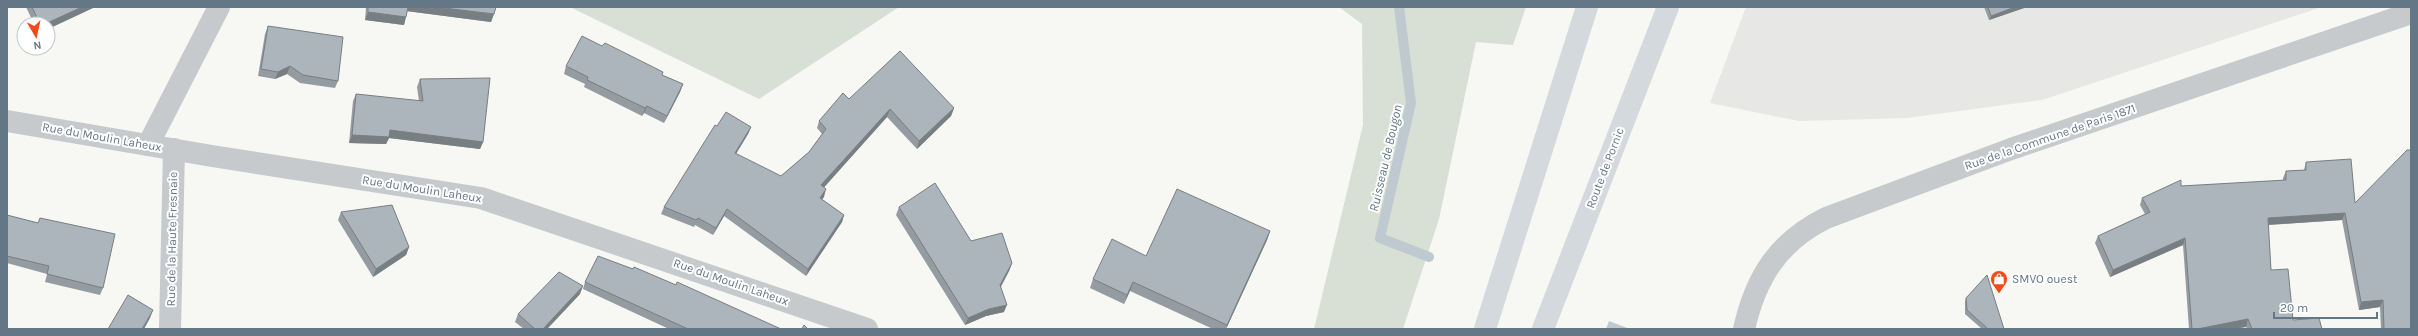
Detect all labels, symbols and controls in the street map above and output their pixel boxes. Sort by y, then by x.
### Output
north arrow [16,16,56,56]
text: N [33,38,42,52]
street label: Rue de la Commune de Paris 1871 [1963,101,2137,173]
water label: Ruisseau de Bougon [1366,103,1405,213]
street label: Rue du Moulin Laheux [41,120,163,154]
street label: Route de Pornic [1583,126,1627,210]
street label: Rue de la Haute Fresnaie [164,172,180,306]
street label: Rue du Moulin Laheux [361,173,483,205]
street label: Rue du Moulin Laheux [672,256,790,308]
shop icon: SMVO ouest [1989,269,2009,294]
place label: SMVO ouest [2012,272,2078,286]
scale bar [2274,294,2377,320]
text: 20 m [2280,301,2308,315]

